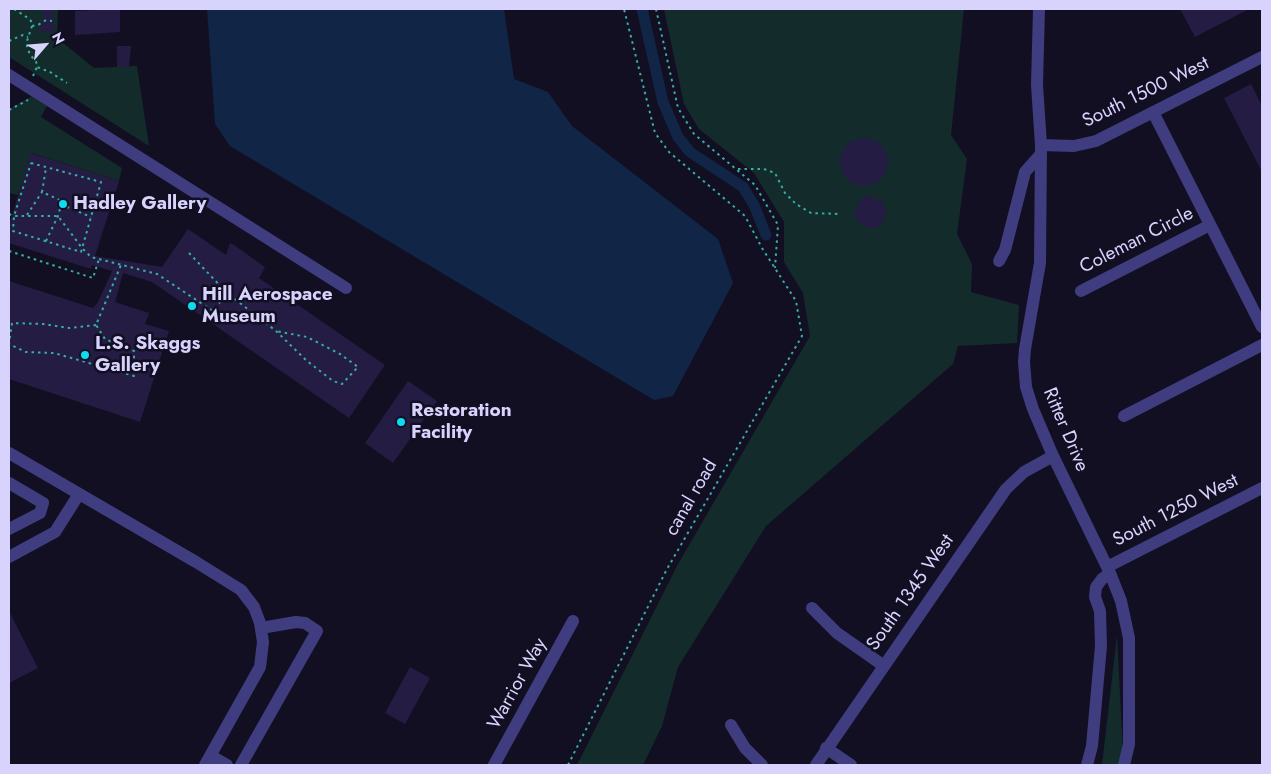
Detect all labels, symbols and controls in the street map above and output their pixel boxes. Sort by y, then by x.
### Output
north arrow [20,20,70,70]
text: N [47,29,70,48]
street label: South 1500 West [1079,52,1213,134]
place label: Hadley Gallery [73,193,206,215]
marker: Hadley Gallery [57,198,69,210]
street label: Coleman Circle [1076,203,1198,279]
place label: Hill Aerospace Museum [202,284,333,328]
marker: Hill Aerospace Museum [186,300,198,312]
place label: L.S. Skaggs Gallery [95,333,200,377]
marker: L.S. Skaggs Gallery [79,349,91,361]
street label: Ritter Drive [1037,385,1093,475]
place label: Restoration Facility [411,400,512,444]
marker: Restoration Facility [395,416,407,428]
street label: canal road [661,456,723,540]
street label: South 1250 West [1110,470,1242,552]
street label: South 1345 West [862,530,960,656]
street label: Warrior Way [484,634,552,734]

